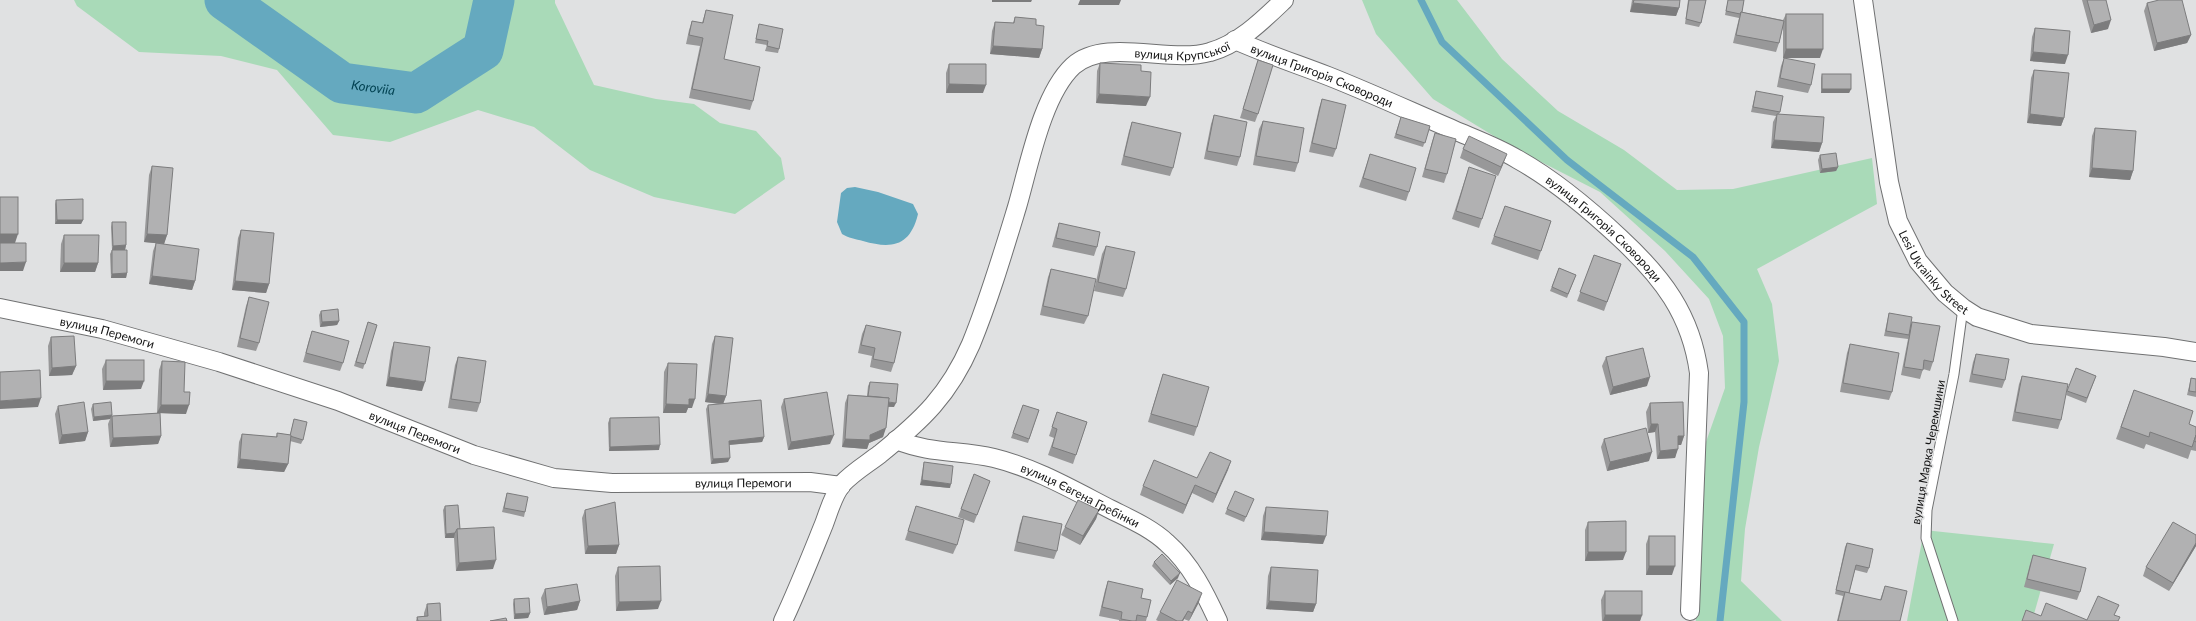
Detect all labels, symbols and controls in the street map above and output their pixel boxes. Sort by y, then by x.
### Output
street label: вулиця Крупської [1134,37,1233,63]
street label: вулиця Григорія Сковороди [1249,40,1396,110]
water label: Koroviia [350,76,396,98]
street label: вулиця Григорія Сковороди [1543,172,1665,285]
street label: Lesi Ukrainky Street [1896,227,1972,318]
street label: вулиця Перемоги [59,313,156,351]
street label: вулиця Марка Черемшини [1908,378,1948,525]
street label: вулиця Перемоги [367,407,463,457]
street label: вулиця Євгена Гребінки [1019,460,1142,530]
street label: вулиця Перемоги [695,475,792,490]

